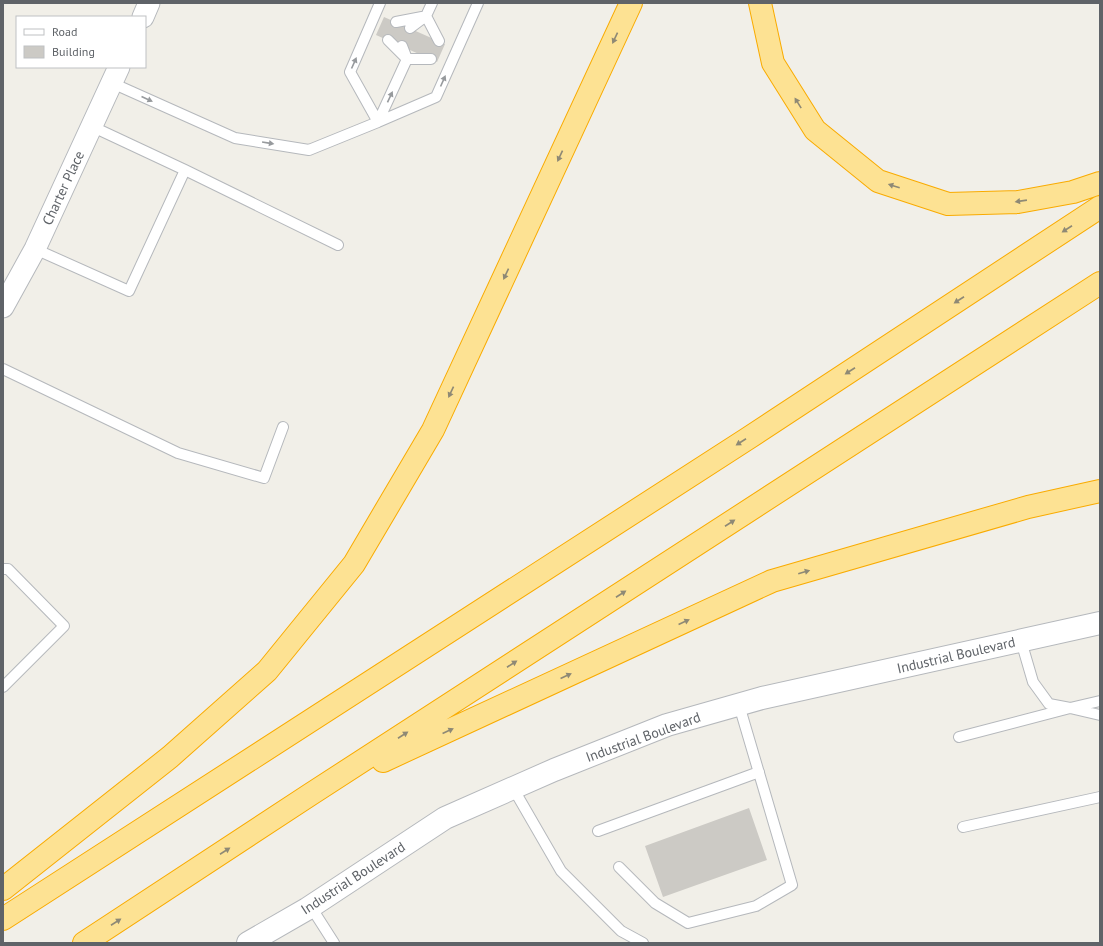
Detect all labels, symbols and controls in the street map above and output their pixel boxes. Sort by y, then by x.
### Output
legend [16,16,146,68]
text: Road [52,24,77,39]
one-way arrow [612,33,618,44]
text: Building [52,44,95,59]
one-way arrow [351,58,357,69]
one-way arrow [440,75,447,87]
one-way arrow [387,91,393,102]
one-way arrow [142,96,153,102]
one-way arrow [794,98,802,108]
one-way arrow [262,141,274,147]
street label: Charter Place [38,148,88,228]
one-way arrow [557,151,563,162]
one-way arrow [887,183,899,189]
one-way arrow [1015,198,1027,204]
one-way arrow [1062,225,1073,233]
one-way arrow [502,269,508,281]
one-way arrow [954,296,964,304]
one-way arrow [845,367,855,375]
one-way arrow [448,387,454,398]
one-way arrow [735,439,747,446]
one-way arrow [725,519,735,527]
one-way arrow [798,569,810,575]
one-way arrow [616,590,626,598]
one-way arrow [679,619,690,625]
street label: Industrial Boulevard [895,633,1017,677]
one-way arrow [506,661,518,668]
one-way arrow [561,673,572,679]
street label: Industrial Boulevard [583,708,703,766]
one-way arrow [443,728,454,734]
one-way arrow [397,731,408,739]
street label: Industrial Boulevard [297,838,409,918]
one-way arrow [219,847,231,854]
one-way arrow [110,918,122,925]

